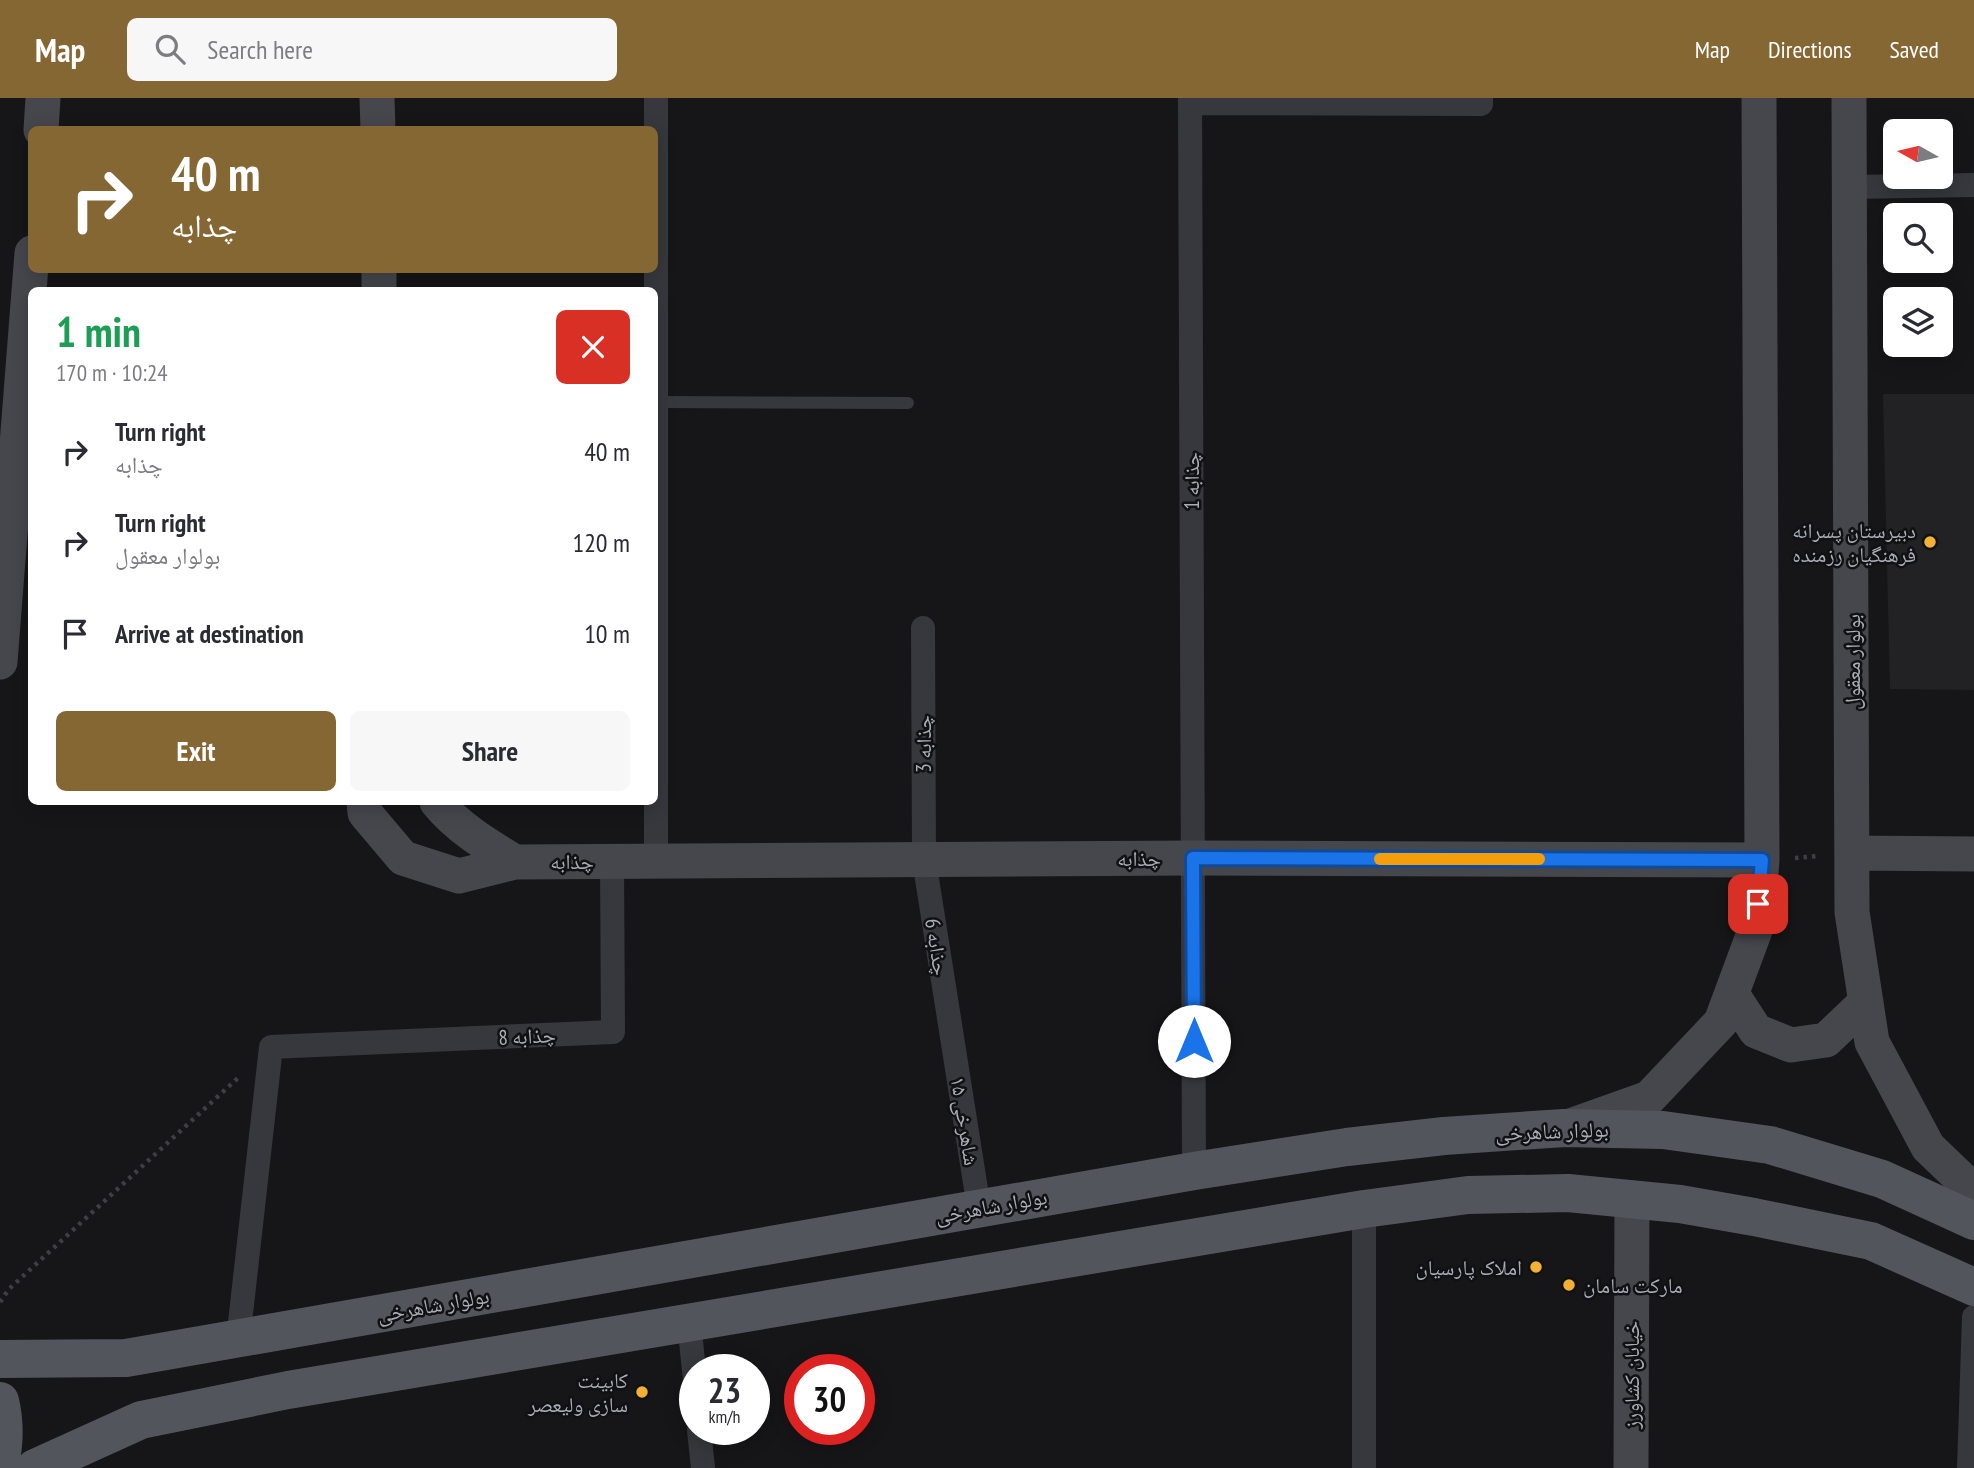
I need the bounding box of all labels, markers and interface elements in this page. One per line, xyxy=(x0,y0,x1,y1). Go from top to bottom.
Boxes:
search box xyxy=(127,18,617,81)
text: Map xyxy=(35,28,85,71)
icon: search xyxy=(151,30,189,68)
text: Search here xyxy=(207,33,313,66)
text: Map xyxy=(1695,34,1730,65)
text: Directions xyxy=(1768,34,1852,65)
text: Saved xyxy=(1890,34,1939,65)
north arrow xyxy=(1883,119,1953,189)
map controls xyxy=(1883,119,1953,357)
text: 40 m xyxy=(171,141,260,205)
icon: right xyxy=(56,154,147,245)
button: search xyxy=(1883,203,1953,273)
text: چذابه xyxy=(171,204,237,246)
button: layers xyxy=(1883,287,1953,357)
text: 1 min xyxy=(56,304,141,359)
button: close xyxy=(556,310,630,384)
text: 170 m · 10:24 xyxy=(56,358,168,387)
text: Turn right xyxy=(115,415,206,448)
icon: right xyxy=(56,433,94,471)
text: 40 m xyxy=(584,435,630,468)
text: چذابه xyxy=(115,450,163,479)
street label: چذابه 1 xyxy=(1178,452,1205,510)
text: Turn right xyxy=(115,506,206,539)
place label: دبیرستان پسرانه فرهنگیان رزمنده xyxy=(1792,517,1916,568)
icon: right xyxy=(56,524,94,562)
text: 120 m xyxy=(572,526,630,559)
marker: دبیرستان پسرانه فرهنگیان رزمنده xyxy=(1922,534,1938,550)
text: بولوار معقول xyxy=(115,541,220,570)
street label: بولوار معقول xyxy=(1839,614,1866,710)
icon: arrive xyxy=(56,615,94,653)
text: Arrive at destination xyxy=(115,617,304,650)
text: 10 m xyxy=(584,617,630,650)
button: Exit xyxy=(56,711,336,791)
button: Share xyxy=(350,711,630,791)
street label: چذابه 3 xyxy=(910,715,937,773)
street label: چذابه xyxy=(1117,845,1161,872)
street label: چذابه xyxy=(550,848,594,875)
pin xyxy=(1728,874,1788,934)
icon: arrive xyxy=(1739,885,1777,923)
street label: چذابه 6 xyxy=(919,916,955,978)
position arrow xyxy=(1157,1004,1231,1078)
street label: چذابه 8 xyxy=(498,1021,556,1051)
street label: شاهرخی ۱۵ xyxy=(945,1075,985,1167)
street label: بولوار شاهرخی xyxy=(1495,1116,1609,1146)
street label: بولوار شاهرخی xyxy=(933,1183,1049,1229)
place label: املاک پارسیان xyxy=(1415,1254,1522,1281)
marker: املاک پارسیان xyxy=(1528,1259,1544,1275)
place label: مارکت سامان xyxy=(1583,1272,1683,1299)
marker: مارکت سامان xyxy=(1561,1277,1577,1293)
street label: بولوار شاهرخی xyxy=(375,1282,491,1328)
street label: خیابان کشاورز xyxy=(1618,1321,1645,1430)
speed limit sign: 30 xyxy=(784,1354,875,1445)
place label: کابینت سازی ولیعصر xyxy=(527,1367,628,1418)
text: 23 xyxy=(708,1367,741,1413)
marker: کابینت سازی ولیعصر xyxy=(634,1384,650,1400)
text: km/h xyxy=(709,1405,740,1428)

